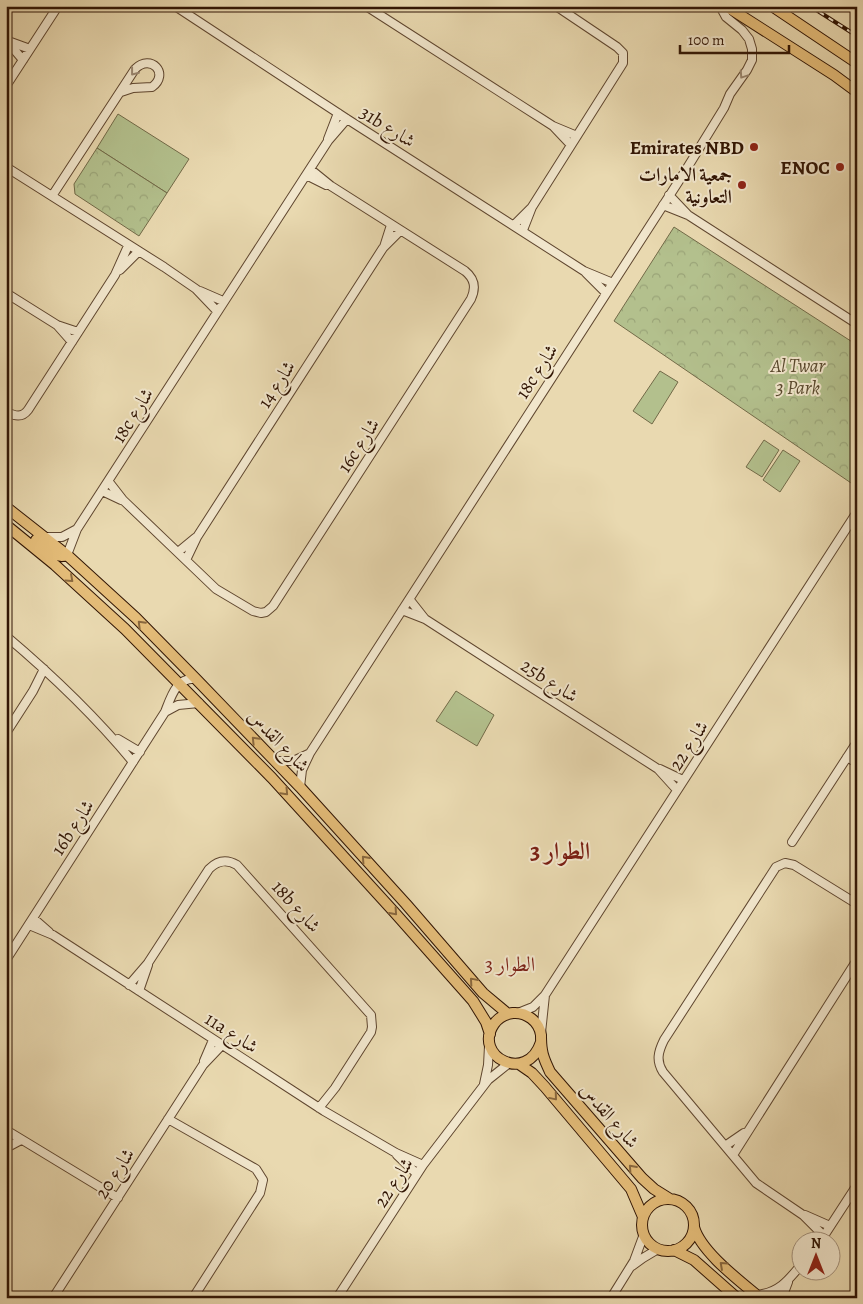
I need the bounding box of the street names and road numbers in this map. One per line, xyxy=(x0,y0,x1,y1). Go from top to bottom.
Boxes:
street label: 31b شارع xyxy=(354,100,420,156)
street label: 18c شارع xyxy=(509,339,566,405)
street label: شارع 14 xyxy=(252,356,304,414)
street label: 18c شارع xyxy=(106,383,162,449)
street label: 16c شارع xyxy=(332,413,388,479)
street label: 25b شارع xyxy=(515,653,583,711)
street label: شارع القدس xyxy=(240,703,315,780)
street label: شارع 22 xyxy=(663,715,716,777)
street label: 16b شارع xyxy=(45,795,102,862)
street label: 18b شارع xyxy=(264,875,327,940)
street label: 11a شارع xyxy=(199,1006,263,1061)
street label: شارع القدس xyxy=(572,1077,645,1155)
street label: شارع 20 xyxy=(89,1143,143,1205)
street label: شارع 22 xyxy=(368,1152,421,1214)

